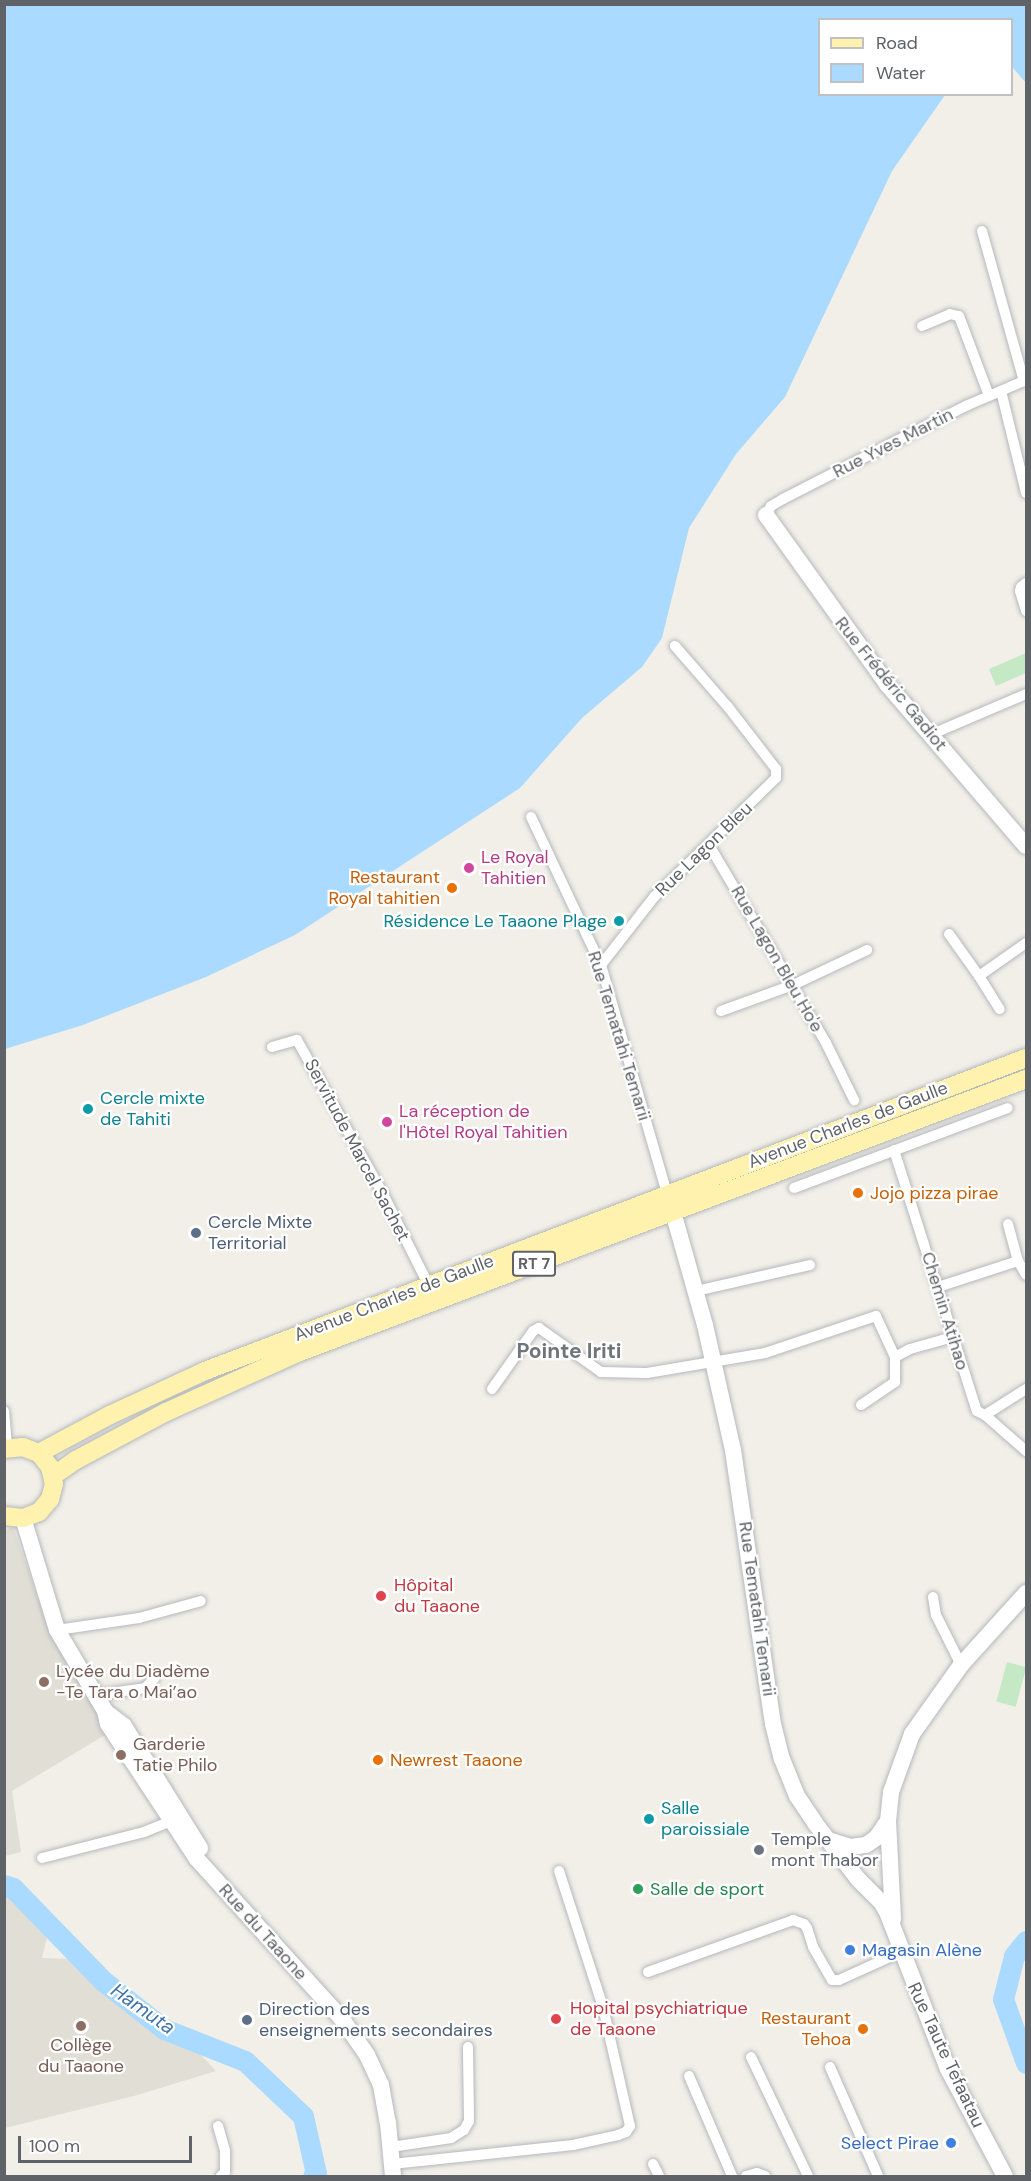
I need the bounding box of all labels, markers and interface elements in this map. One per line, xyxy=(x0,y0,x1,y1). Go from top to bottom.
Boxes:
legend xyxy=(818,18,1013,96)
text: Road xyxy=(876,31,918,55)
text: Water xyxy=(876,61,926,85)
street label: Rue Yves Martin xyxy=(829,403,957,483)
street label: Rue Frédéric Gadiot xyxy=(830,613,952,755)
street label: Rue Lagon Bleu xyxy=(651,797,757,901)
place label: Le Royal Tahitien xyxy=(481,847,548,890)
marker: Le Royal Tahitien xyxy=(462,861,476,875)
place label: Restaurant Royal tahitien xyxy=(328,867,440,910)
marker: Restaurant Royal tahitien xyxy=(445,881,459,895)
street label: Rue Lagon Bleu Ho'e xyxy=(726,882,828,1036)
place label: Résidence Le Taaone Plage xyxy=(383,910,607,932)
marker: Résidence Le Taaone Plage xyxy=(612,914,626,928)
street label: Rue Tematahi Temarii xyxy=(583,948,655,1124)
street label: Servitude Marcel Sachet xyxy=(300,1055,414,1245)
street label: Avenue Charles de Gaulle xyxy=(745,1077,951,1173)
place label: Cercle mixte de Tahiti xyxy=(100,1088,205,1130)
place label: La réception de l'Hôtel Royal Tahitien xyxy=(399,1101,568,1144)
marker: Cercle mixte de Tahiti xyxy=(81,1102,95,1116)
marker: La réception de l'Hôtel Royal Tahitien xyxy=(380,1115,394,1129)
place label: Jojo pizza pirae xyxy=(870,1182,998,1204)
marker: Jojo pizza pirae xyxy=(851,1186,865,1200)
place label: Cercle Mixte Territorial xyxy=(208,1212,312,1254)
marker: Cercle Mixte Territorial xyxy=(189,1226,203,1240)
street label: Chemin Atihao xyxy=(917,1249,973,1373)
street label: Avenue Charles de Gaulle xyxy=(291,1250,497,1346)
road number: RT 7 xyxy=(512,1251,556,1277)
district label: Pointe Iriti xyxy=(516,1338,622,1364)
street label: Rue Tematahi Temarii xyxy=(734,1520,780,1698)
place label: Hôpital du Taaone xyxy=(394,1575,480,1618)
marker: Hôpital du Taaone xyxy=(372,1587,390,1605)
place label: Lycée du Diadème -Te Tara o Mai’ao xyxy=(56,1661,210,1704)
marker: Lycée du Diadème -Te Tara o Mai’ao xyxy=(37,1675,51,1689)
place label: Garderie Tatie Philo xyxy=(133,1734,217,1776)
marker: Garderie Tatie Philo xyxy=(114,1748,128,1762)
place label: Newrest Taaone xyxy=(390,1749,523,1771)
marker: Newrest Taaone xyxy=(371,1753,385,1767)
place label: Salle paroissiale xyxy=(661,1798,750,1840)
marker: Salle paroissiale xyxy=(642,1812,656,1826)
place label: Temple mont Thabor xyxy=(771,1829,879,1872)
marker: Temple mont Thabor xyxy=(752,1843,766,1857)
place label: Salle de sport xyxy=(650,1878,764,1900)
street label: Rue du Taaone xyxy=(214,1879,312,1985)
marker: Salle de sport xyxy=(631,1882,645,1896)
place label: Magasin Alène xyxy=(862,1939,982,1961)
marker: Magasin Alène xyxy=(843,1943,857,1957)
water label: Hamuta xyxy=(106,1978,180,2040)
street label: Rue Taute Tefaatau xyxy=(903,1979,989,2131)
place label: Hopital psychiatrique de Taaone xyxy=(570,1998,748,2040)
place label: Direction des enseignements secondaires xyxy=(259,1999,493,2042)
place label: Restaurant Tehoa xyxy=(761,2008,851,2050)
marker: Hopital psychiatrique de Taaone xyxy=(547,2010,565,2028)
marker: Direction des enseignements secondaires xyxy=(240,2013,254,2027)
marker: Collège du Taaone xyxy=(74,2019,88,2033)
marker: Restaurant Tehoa xyxy=(856,2022,870,2036)
place label: Collège du Taaone xyxy=(38,2035,124,2078)
scale bar xyxy=(21,2124,195,2162)
place label: Select Pirae xyxy=(841,2132,939,2154)
text: 100 m xyxy=(29,2134,80,2158)
marker: Select Pirae xyxy=(944,2136,958,2150)

